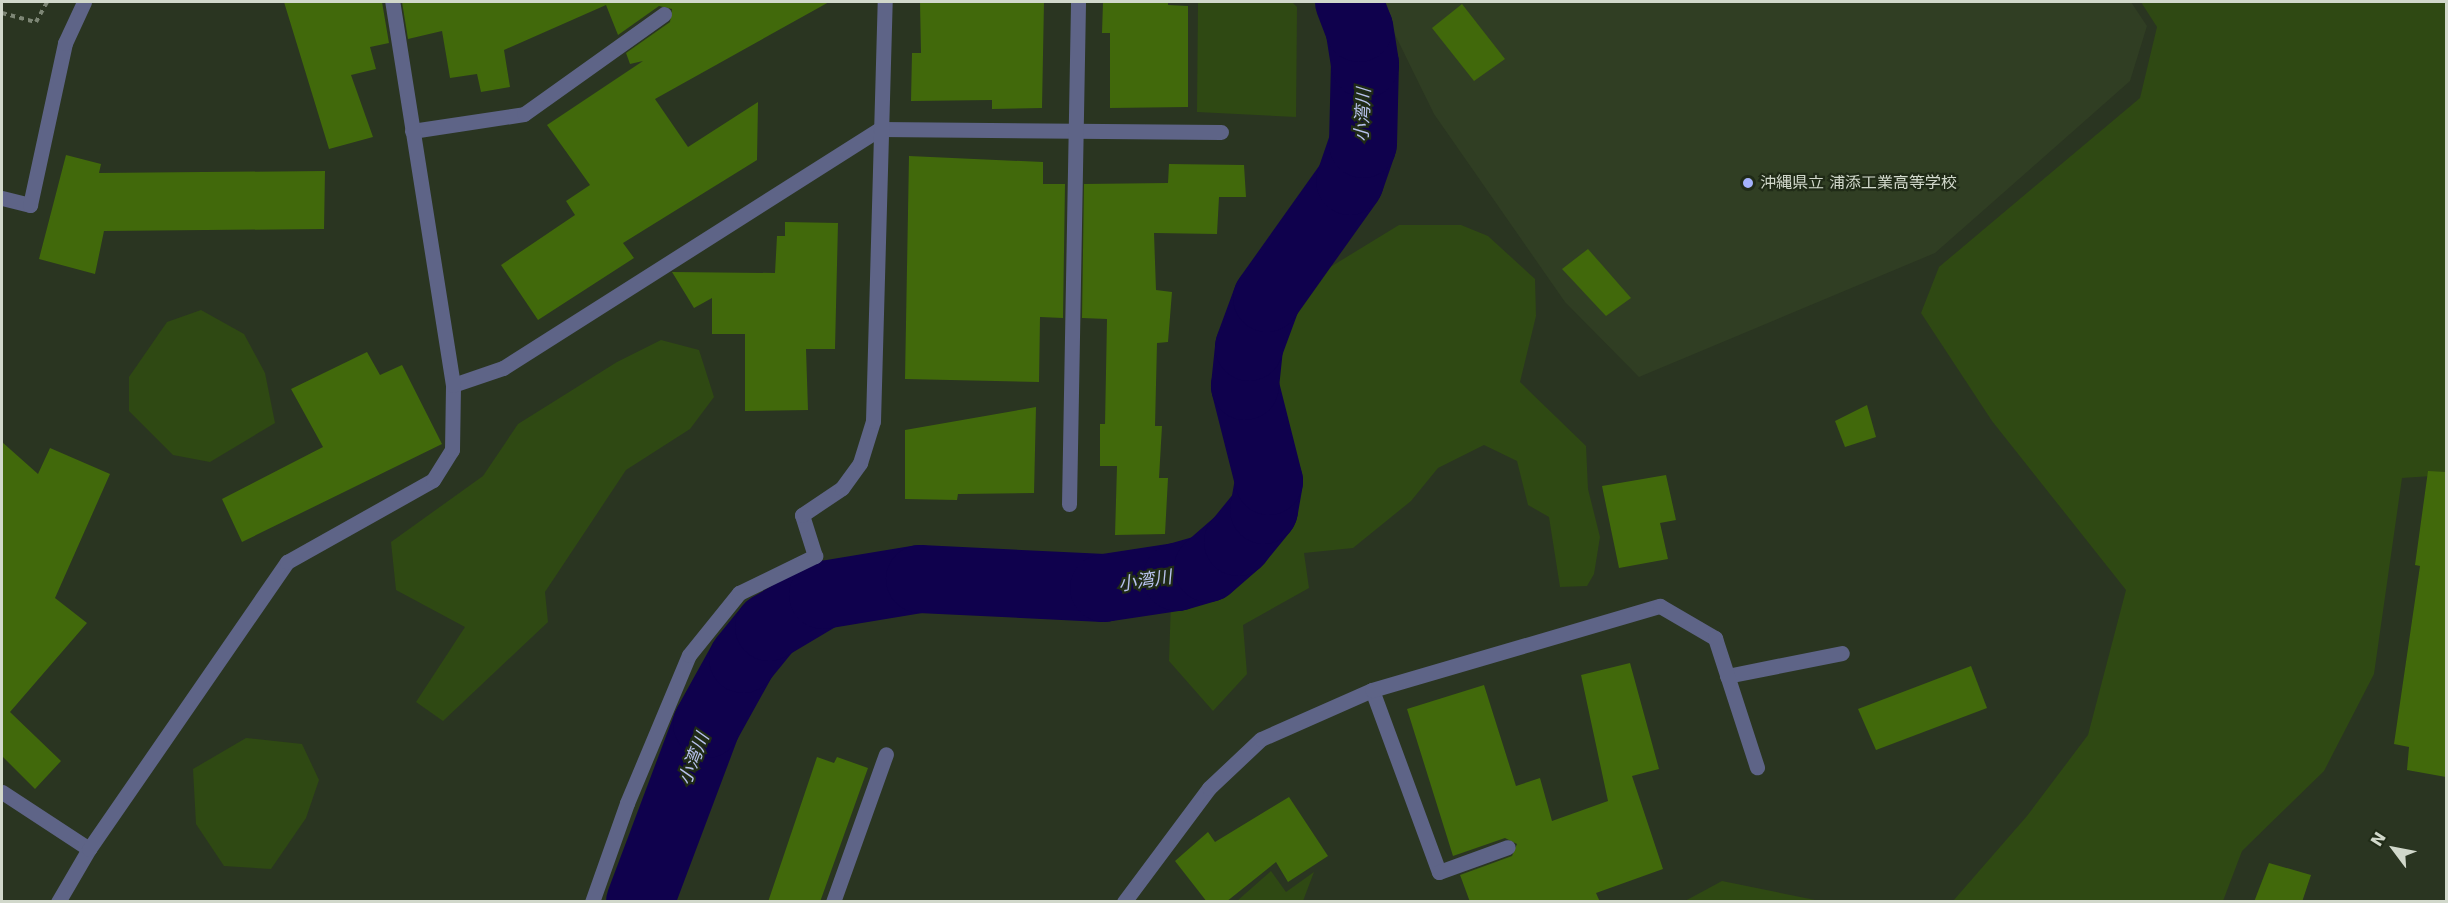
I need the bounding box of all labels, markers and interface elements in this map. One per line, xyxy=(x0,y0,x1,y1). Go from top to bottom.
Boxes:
water label: 小湾川 xyxy=(1351,87,1375,143)
place label: 沖縄県立 浦添工業高等学校 xyxy=(1760,173,1957,193)
marker: 沖縄県立 浦添工業高等学校 xyxy=(1741,176,1755,190)
water label: 小湾川 xyxy=(1117,566,1173,596)
water label: 小湾川 xyxy=(674,730,714,788)
north arrow xyxy=(2364,819,2424,879)
text: N xyxy=(2367,828,2390,850)

